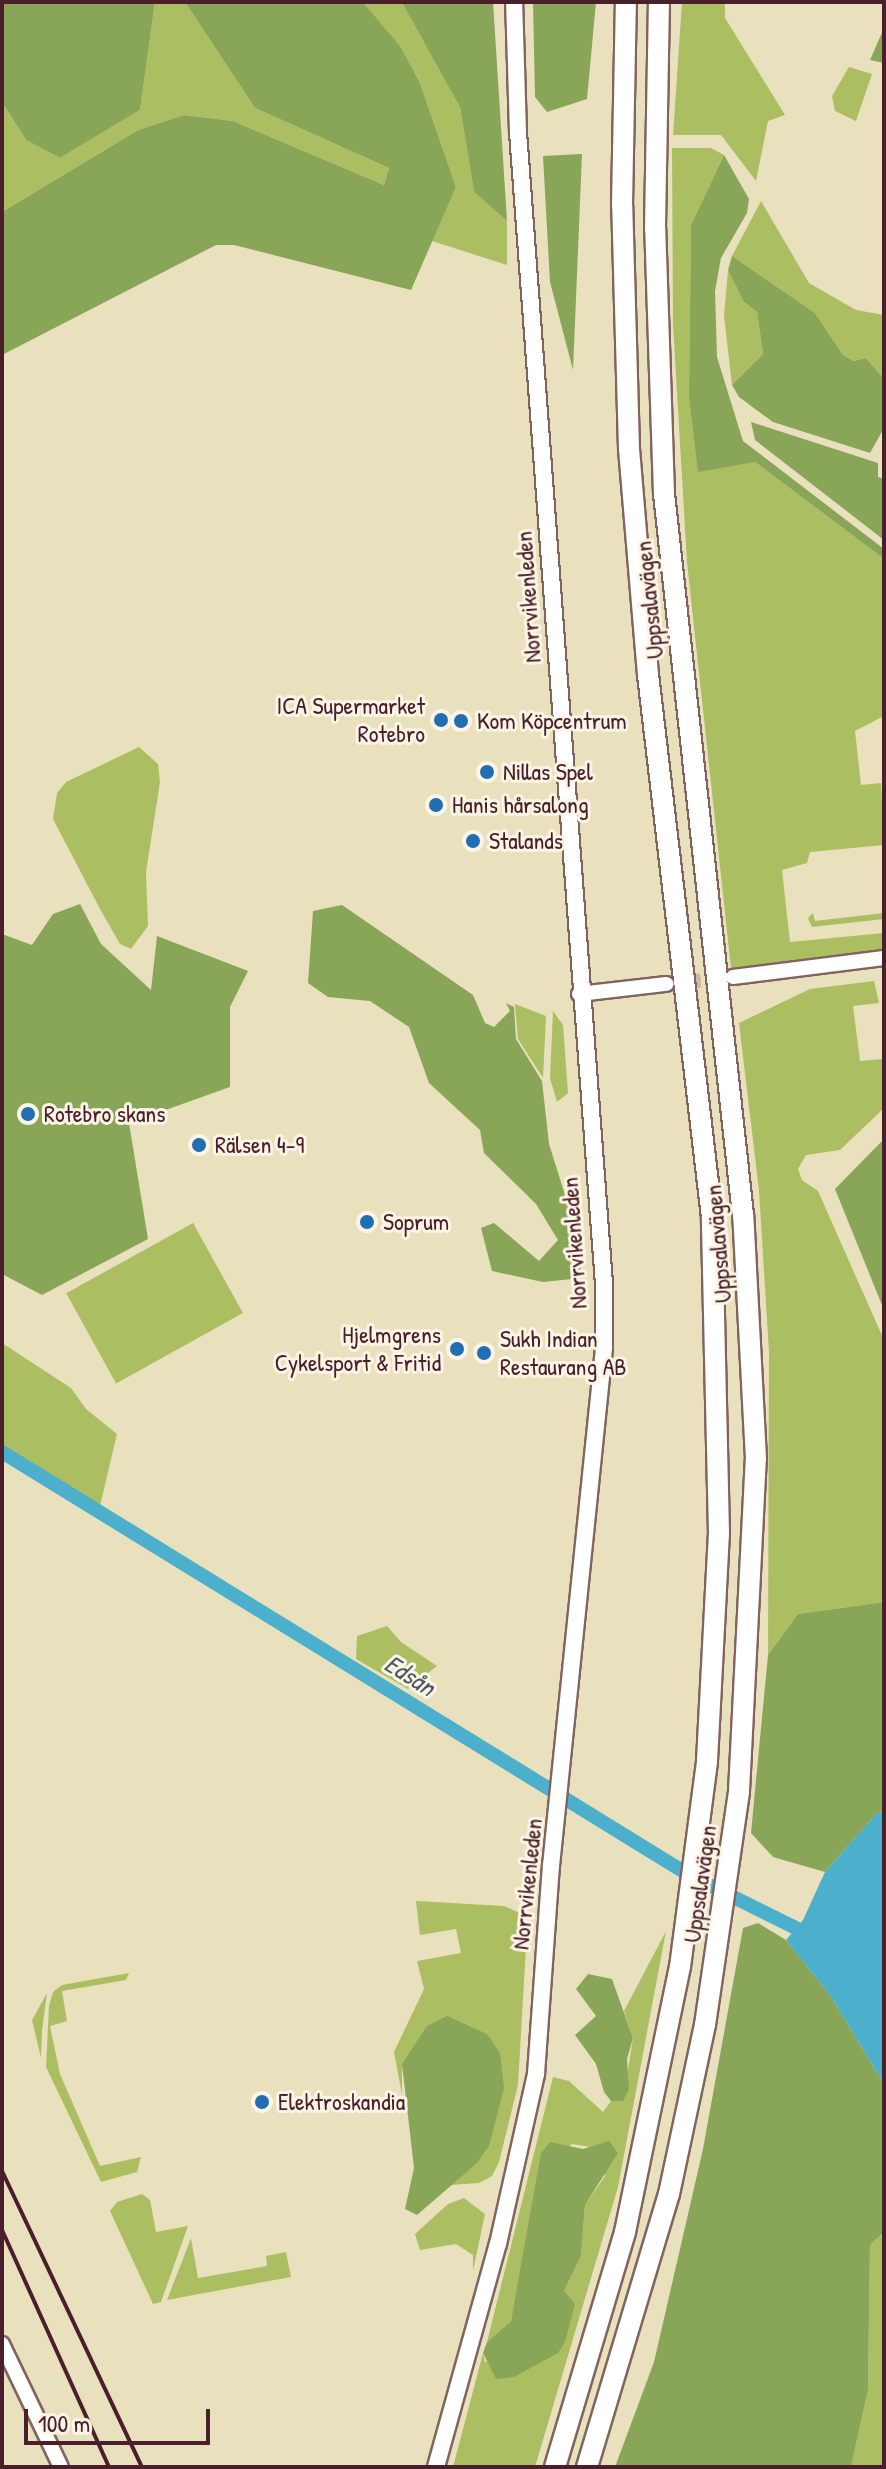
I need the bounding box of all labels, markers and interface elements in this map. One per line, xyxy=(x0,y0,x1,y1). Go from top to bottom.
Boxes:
street label: Norrvikenleden xyxy=(509,530,547,664)
street label: Uppsalavägen xyxy=(628,540,670,660)
place label: ICA Supermarket Rotebro xyxy=(277,692,425,748)
place label: Kom Köpcentrum xyxy=(477,707,627,735)
marker: ICA Supermarket Rotebro xyxy=(432,711,450,729)
marker: Kom Köpcentrum xyxy=(452,712,470,730)
place label: Nillas Spel xyxy=(503,758,593,786)
marker: Nillas Spel xyxy=(478,763,496,781)
place label: Hanis hårsalong xyxy=(452,791,589,819)
marker: Hanis hårsalong xyxy=(427,796,445,814)
place label: Stalands xyxy=(489,827,563,855)
marker: Stalands xyxy=(464,832,482,850)
place label: Rotebro skans xyxy=(44,1100,165,1128)
marker: Rotebro skans xyxy=(19,1105,37,1123)
place label: Rälsen 4-9 xyxy=(215,1131,304,1159)
marker: Rälsen 4-9 xyxy=(190,1136,208,1154)
street label: Norrvikenleden xyxy=(555,1176,593,1310)
street label: Uppsalavägen xyxy=(699,1184,737,1304)
place label: Soprum xyxy=(383,1208,449,1236)
marker: Soprum xyxy=(358,1213,376,1231)
place label: Hjelmgrens Cykelsport & Fritid xyxy=(275,1321,441,1377)
place label: Sukh Indian Restaurang AB xyxy=(500,1325,627,1381)
marker: Hjelmgrens Cykelsport & Fritid xyxy=(448,1340,466,1358)
marker: Sukh Indian Restaurang AB xyxy=(475,1344,493,1362)
water label: Edsån xyxy=(379,1648,441,1702)
street label: Norrvikenleden xyxy=(506,1817,548,1951)
street label: Uppsalavägen xyxy=(678,1823,722,1945)
place label: Elektroskandia xyxy=(278,2088,405,2116)
marker: Elektroskandia xyxy=(253,2093,271,2111)
scale bar xyxy=(28,2393,214,2443)
text: 100 m xyxy=(38,2407,90,2439)

